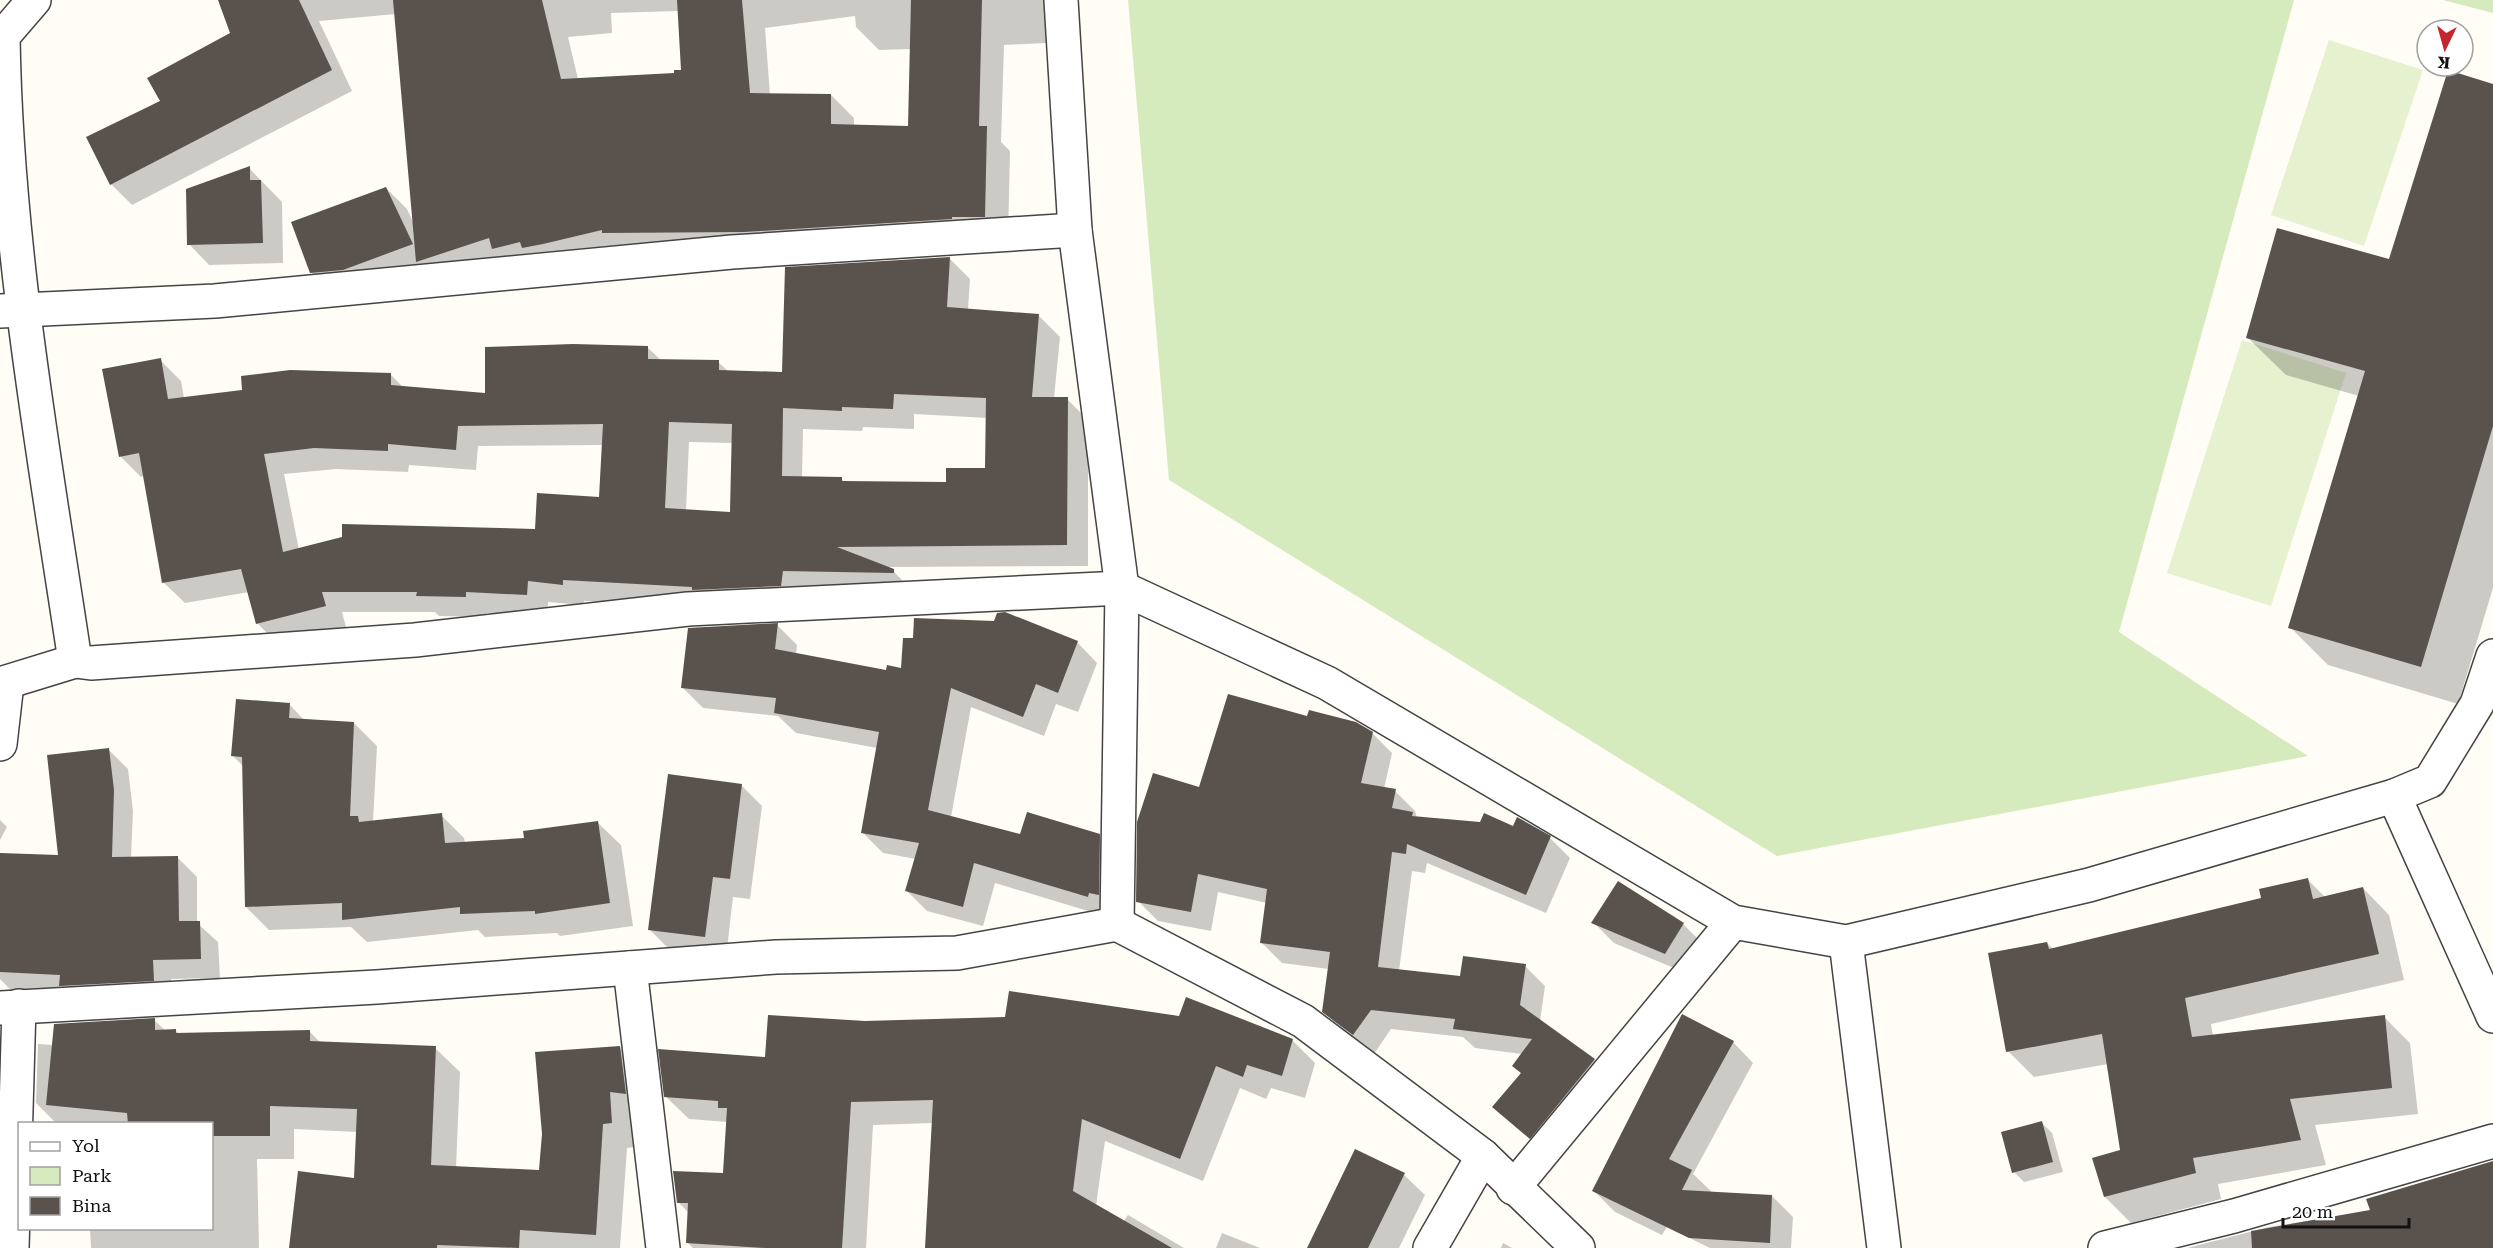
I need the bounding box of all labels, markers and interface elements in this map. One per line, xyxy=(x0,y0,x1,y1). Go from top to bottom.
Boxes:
north arrow xyxy=(2415,18,2475,78)
text: K xyxy=(2436,52,2451,72)
legend xyxy=(18,1122,213,1230)
text: Yol xyxy=(72,1135,100,1156)
text: Park xyxy=(72,1165,112,1186)
scale bar xyxy=(2283,1191,2409,1229)
text: Bina xyxy=(72,1195,111,1216)
text: 20 m xyxy=(2292,1201,2333,1222)

